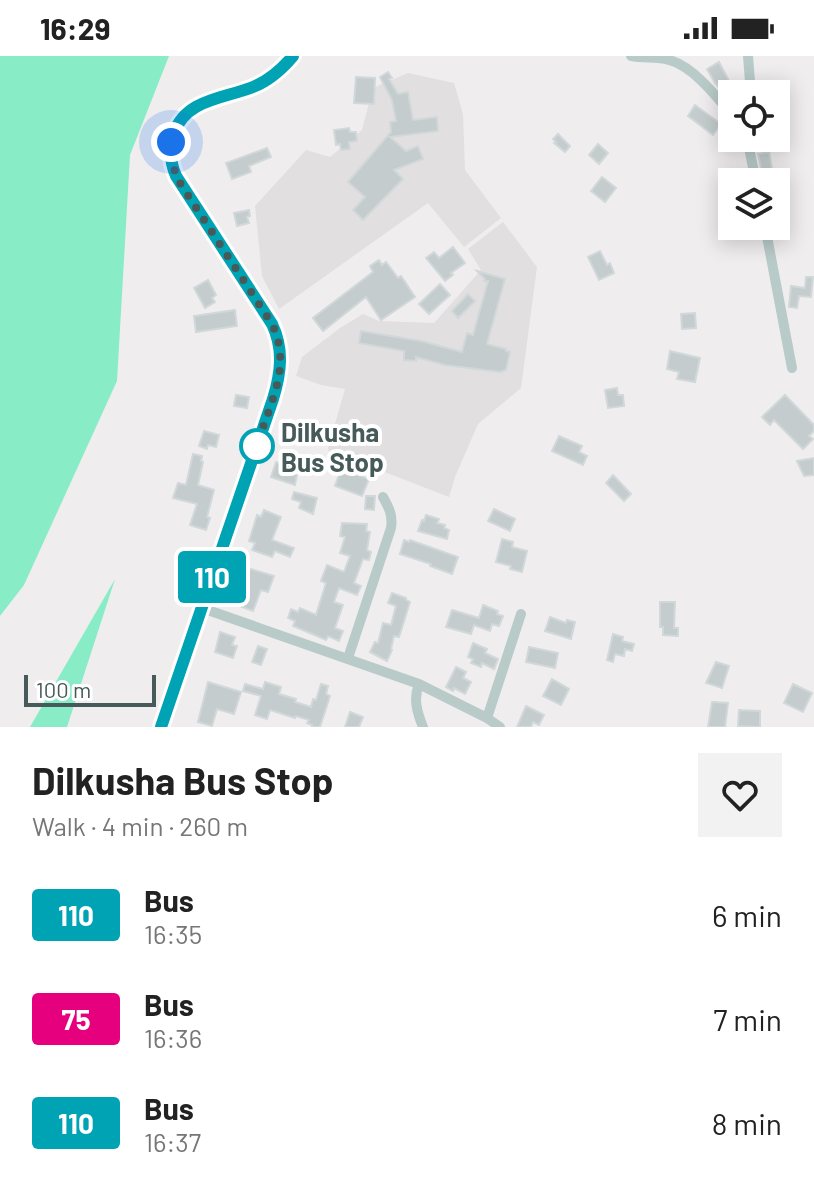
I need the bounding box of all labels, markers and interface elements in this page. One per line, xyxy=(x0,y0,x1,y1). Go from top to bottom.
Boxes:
text: 16:29 xyxy=(40,10,110,46)
map controls xyxy=(718,80,790,240)
button: locate xyxy=(718,80,790,152)
your location xyxy=(151,122,191,162)
button: layers xyxy=(718,168,790,240)
place label: Dilkusha Bus Stop xyxy=(281,416,384,477)
marker: Dilkusha Bus Stop xyxy=(240,429,274,463)
line badge: 110 xyxy=(166,551,258,603)
text: 110 xyxy=(194,560,230,594)
scale bar xyxy=(24,671,156,707)
text: 100 m xyxy=(36,676,91,702)
button: heart xyxy=(698,753,782,837)
text: Dilkusha Bus Stop xyxy=(32,757,333,803)
text: Walk · 4 min · 260 m xyxy=(32,810,248,841)
text: Bus xyxy=(144,882,194,918)
text: 6 min xyxy=(712,897,782,933)
text: 110 xyxy=(58,898,94,932)
text: 16:35 xyxy=(144,918,202,949)
text: Bus xyxy=(144,986,194,1022)
text: 7 min xyxy=(713,1001,782,1037)
text: 75 xyxy=(62,1002,90,1036)
text: 16:36 xyxy=(144,1022,202,1053)
text: Bus xyxy=(144,1090,194,1126)
text: 8 min xyxy=(712,1105,782,1141)
text: 110 xyxy=(58,1106,94,1140)
text: 16:37 xyxy=(144,1126,201,1157)

